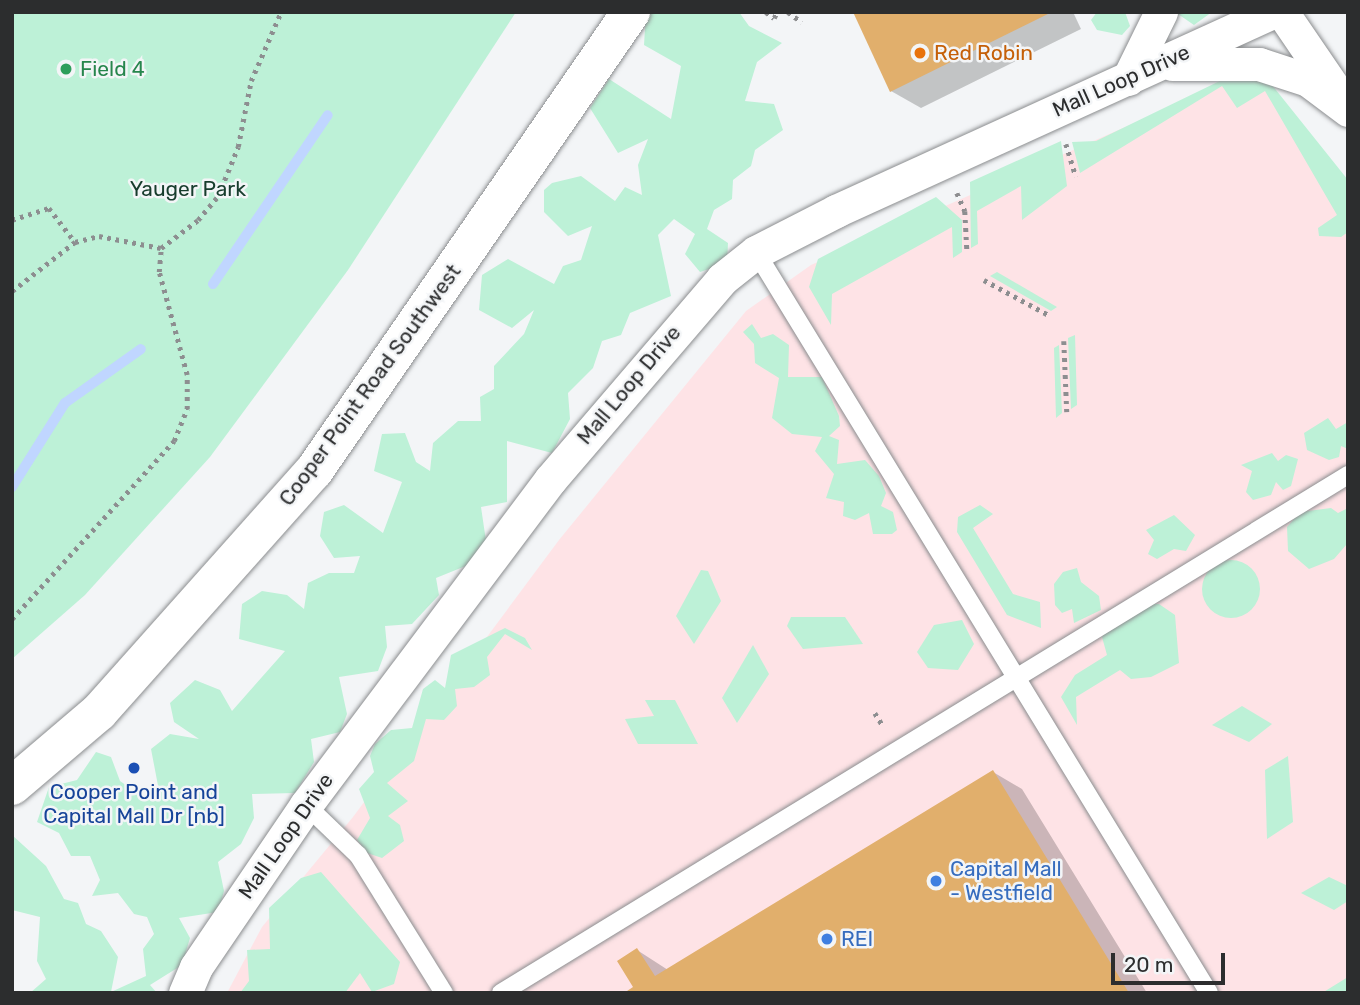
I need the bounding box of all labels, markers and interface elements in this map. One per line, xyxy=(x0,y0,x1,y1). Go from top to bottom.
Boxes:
street label: Mall Loop Drive xyxy=(1048,39,1194,123)
place label: Red Robin xyxy=(934,40,1033,66)
marker: Red Robin xyxy=(912,45,928,61)
place label: Field 4 xyxy=(80,56,145,82)
marker: Field 4 xyxy=(58,61,74,77)
park label: Yauger Park xyxy=(130,176,246,202)
street label: Cooper Point Road Southwest xyxy=(274,259,466,511)
street label: Mall Loop Drive xyxy=(572,320,686,450)
marker: Cooper Point and Capital Mall Dr [nb] xyxy=(126,760,142,776)
street label: Mall Loop Drive xyxy=(233,768,339,904)
place label: Cooper Point and Capital Mall Dr [nb] xyxy=(43,779,225,829)
place label: Capital Mall - Westfield xyxy=(950,856,1062,906)
marker: Capital Mall - Westfield xyxy=(928,873,944,889)
place label: REI xyxy=(841,926,873,952)
marker: REI xyxy=(819,931,835,947)
scale bar xyxy=(1115,939,1229,983)
text: 20 m xyxy=(1124,952,1173,977)

